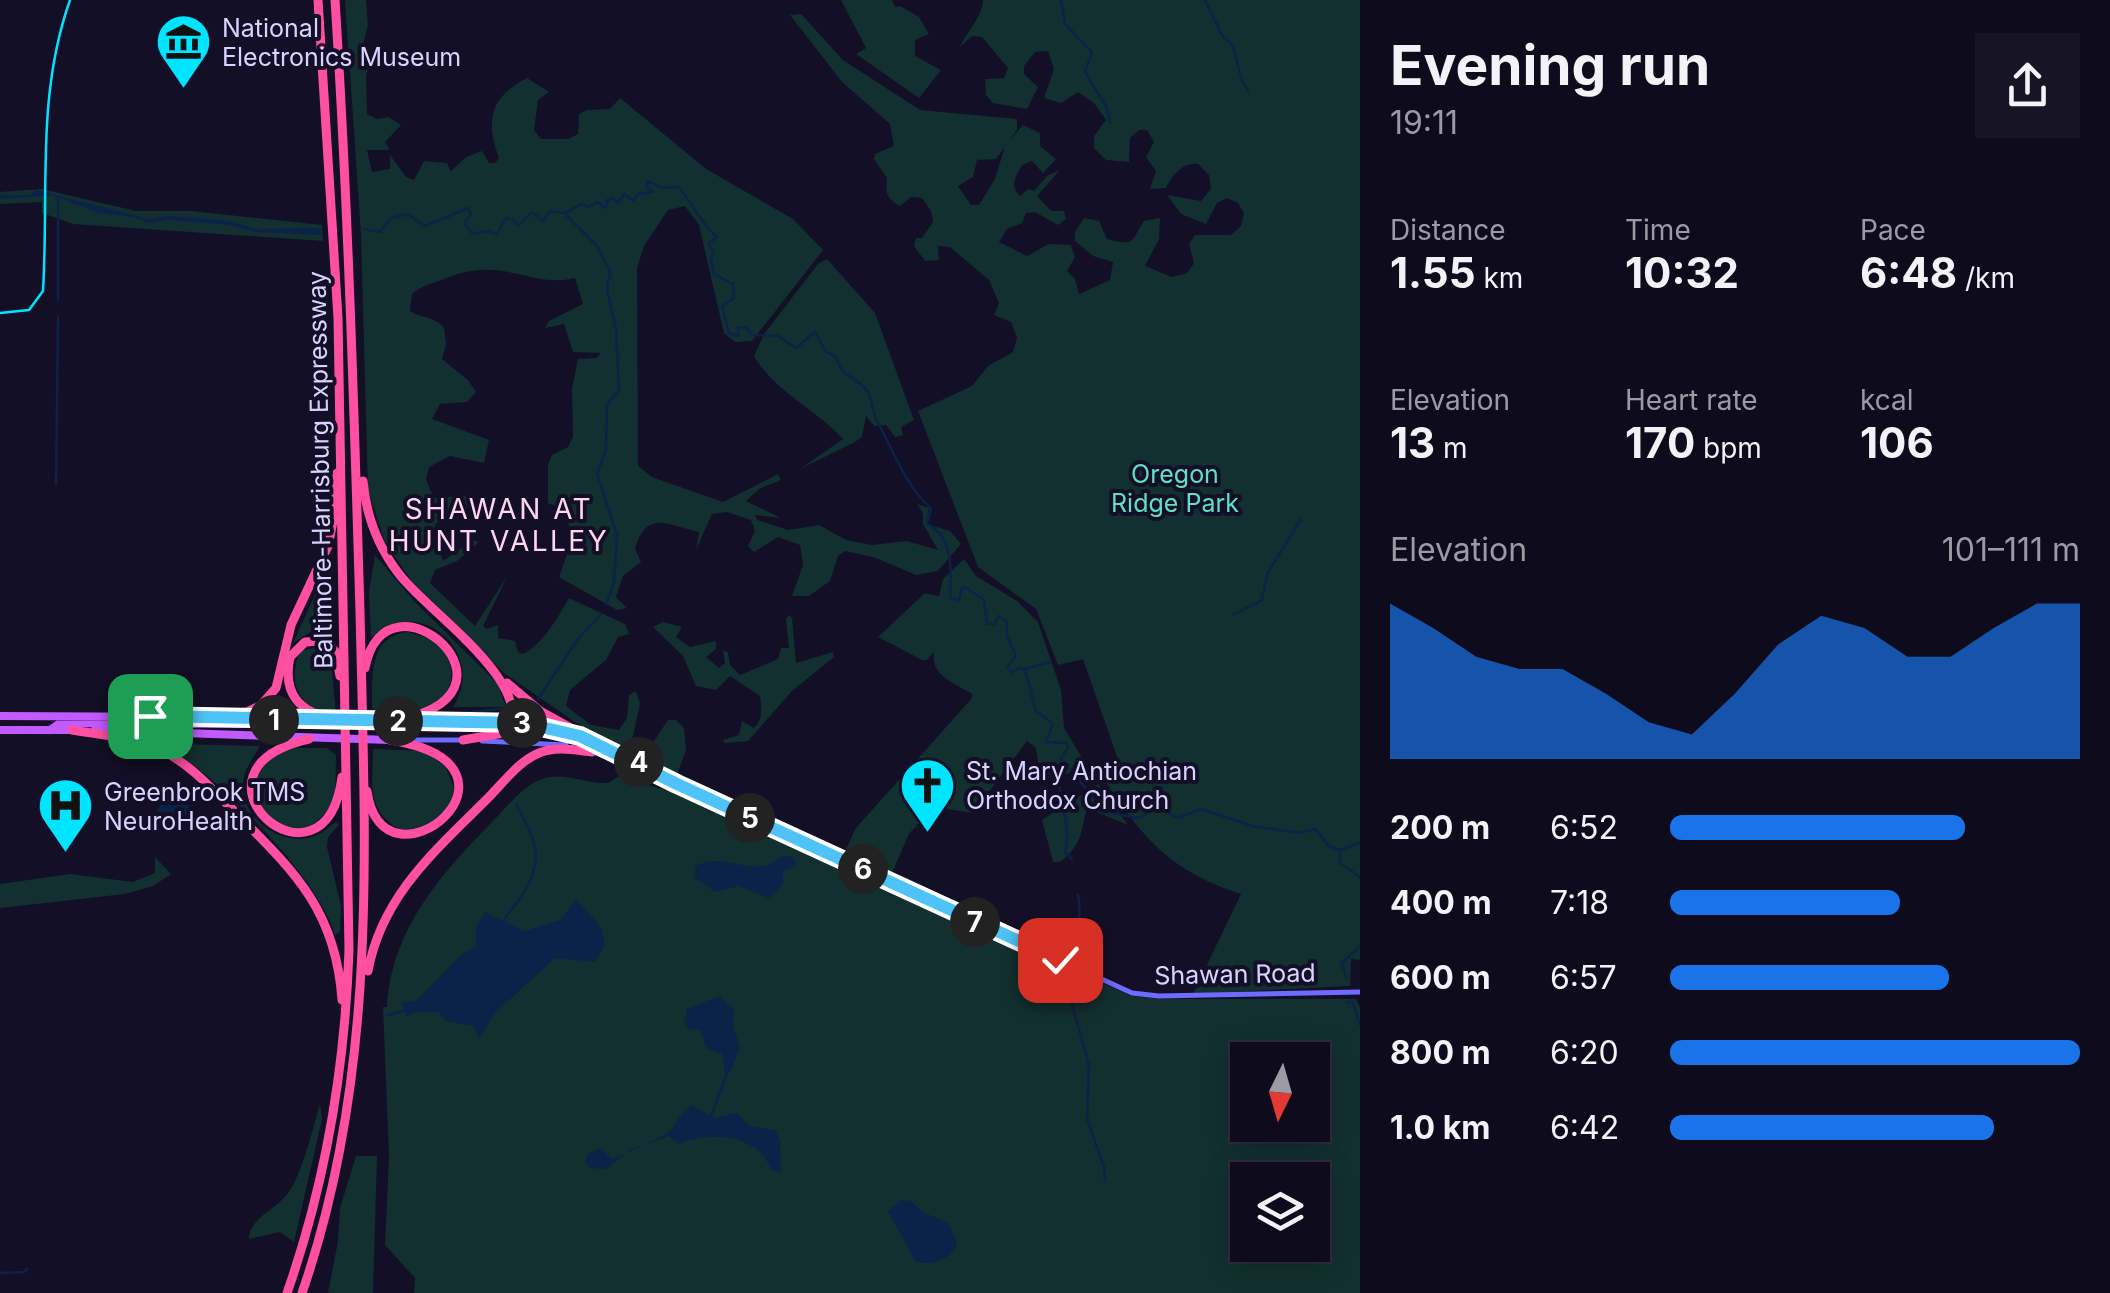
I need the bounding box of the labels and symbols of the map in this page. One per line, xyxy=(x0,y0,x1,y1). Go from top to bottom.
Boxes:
museum icon: National Electronics Museum xyxy=(153,12,213,91)
place label: National Electronics Museum xyxy=(222,13,461,72)
street label: Baltimore-Harrisburg Expressway xyxy=(302,271,338,669)
park label: Oregon Ridge Park xyxy=(1111,459,1239,518)
district label: SHAWAN AT HUNT VALLEY xyxy=(389,492,609,558)
pin xyxy=(108,674,193,759)
pin: 1 xyxy=(249,695,299,745)
pin: 2 xyxy=(373,696,423,746)
pin: 3 xyxy=(497,698,547,748)
pin: 4 xyxy=(614,737,664,787)
church icon: St. Mary Antiochian Orthodox Church xyxy=(897,755,957,834)
place label: St. Mary Antiochian Orthodox Church xyxy=(966,756,1197,815)
hospital icon: Greenbrook TMS NeuroHealth xyxy=(35,776,95,855)
place label: Greenbrook TMS NeuroHealth xyxy=(104,777,305,836)
pin: 5 xyxy=(725,793,775,843)
pin: 6 xyxy=(838,844,888,894)
pin: 7 xyxy=(950,897,1000,947)
pin xyxy=(1018,918,1103,1003)
street label: Shawan Road xyxy=(1154,958,1316,990)
north arrow xyxy=(1230,1042,1330,1142)

